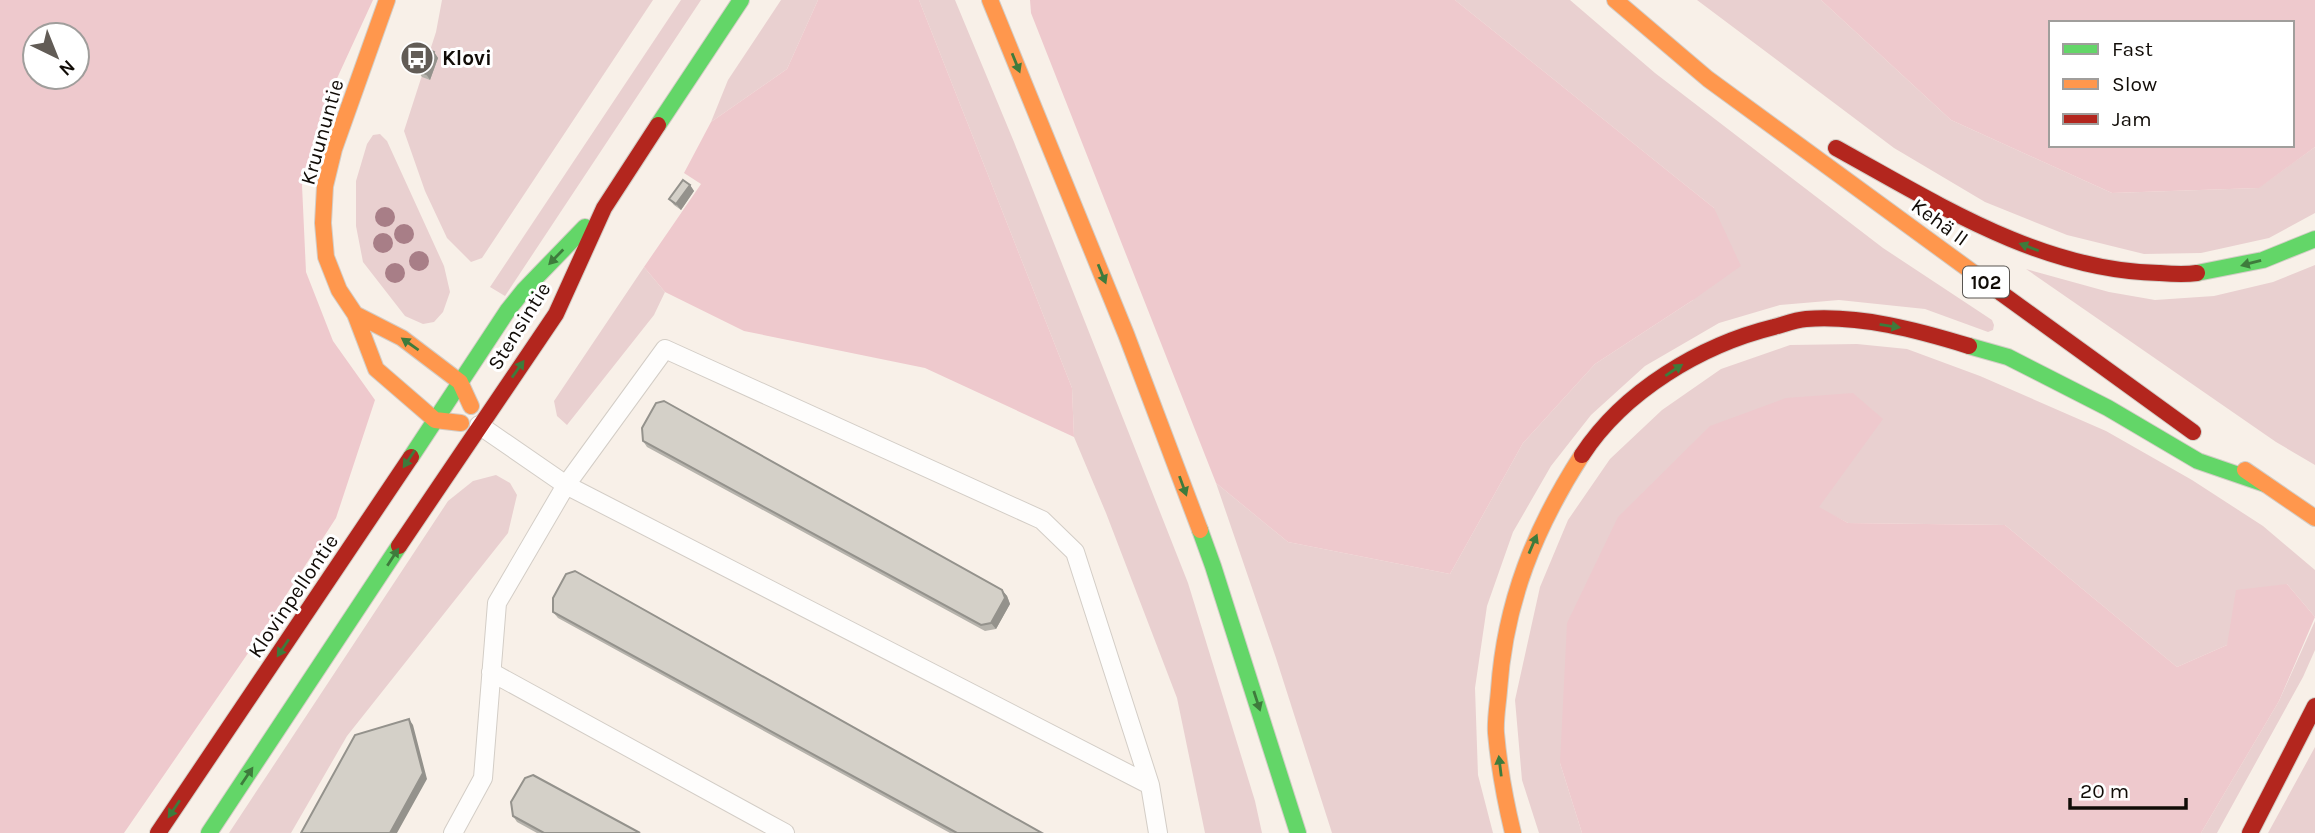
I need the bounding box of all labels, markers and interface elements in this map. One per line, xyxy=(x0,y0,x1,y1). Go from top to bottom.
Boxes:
north arrow xyxy=(21,21,91,91)
legend xyxy=(2049,21,2294,147)
text: Fast xyxy=(2112,37,2153,61)
bus stop icon: Klovi xyxy=(398,39,436,77)
place label: Klovi xyxy=(442,46,492,70)
one-way arrow xyxy=(1010,53,1021,74)
text: N xyxy=(54,55,79,80)
text: Slow xyxy=(2112,72,2157,96)
street label: Kruununtie xyxy=(295,76,349,188)
text: Jam xyxy=(2112,107,2152,131)
street label: Kehä II xyxy=(1907,193,1973,251)
one-way arrow xyxy=(2018,242,2039,253)
one-way arrow xyxy=(548,248,565,265)
one-way arrow xyxy=(2240,258,2262,269)
one-way arrow xyxy=(1097,263,1108,284)
road number: 102 xyxy=(1963,266,2009,298)
street label: Stensintie xyxy=(483,278,555,374)
one-way arrow xyxy=(1879,321,1901,332)
one-way arrow xyxy=(401,337,419,351)
one-way arrow xyxy=(511,360,525,378)
one-way arrow xyxy=(1665,363,1683,377)
one-way arrow xyxy=(402,450,416,468)
one-way arrow xyxy=(1178,476,1189,497)
street label: Klovinpellontie xyxy=(243,530,343,662)
one-way arrow xyxy=(1528,533,1539,554)
one-way arrow xyxy=(386,548,400,566)
one-way arrow xyxy=(277,639,290,658)
one-way arrow xyxy=(1252,691,1262,712)
one-way arrow xyxy=(1495,755,1506,777)
scale bar xyxy=(2070,766,2186,810)
one-way arrow xyxy=(240,767,254,785)
text: 20 m xyxy=(2080,779,2129,803)
one-way arrow xyxy=(167,800,181,818)

